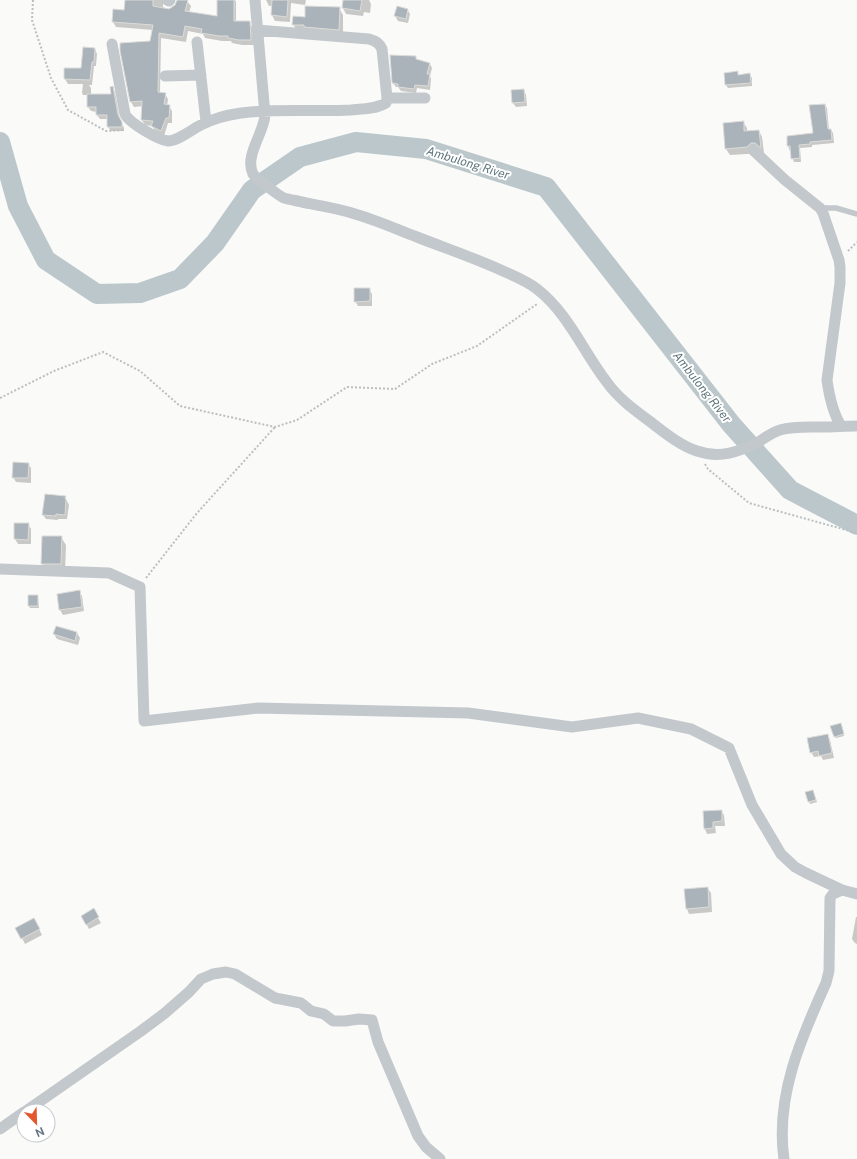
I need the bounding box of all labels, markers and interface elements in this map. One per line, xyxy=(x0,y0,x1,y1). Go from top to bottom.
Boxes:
water label: Ambulong River xyxy=(425,144,512,182)
water label: Ambulong River xyxy=(670,349,734,426)
north arrow xyxy=(16,1103,56,1143)
text: N xyxy=(34,1125,46,1139)

